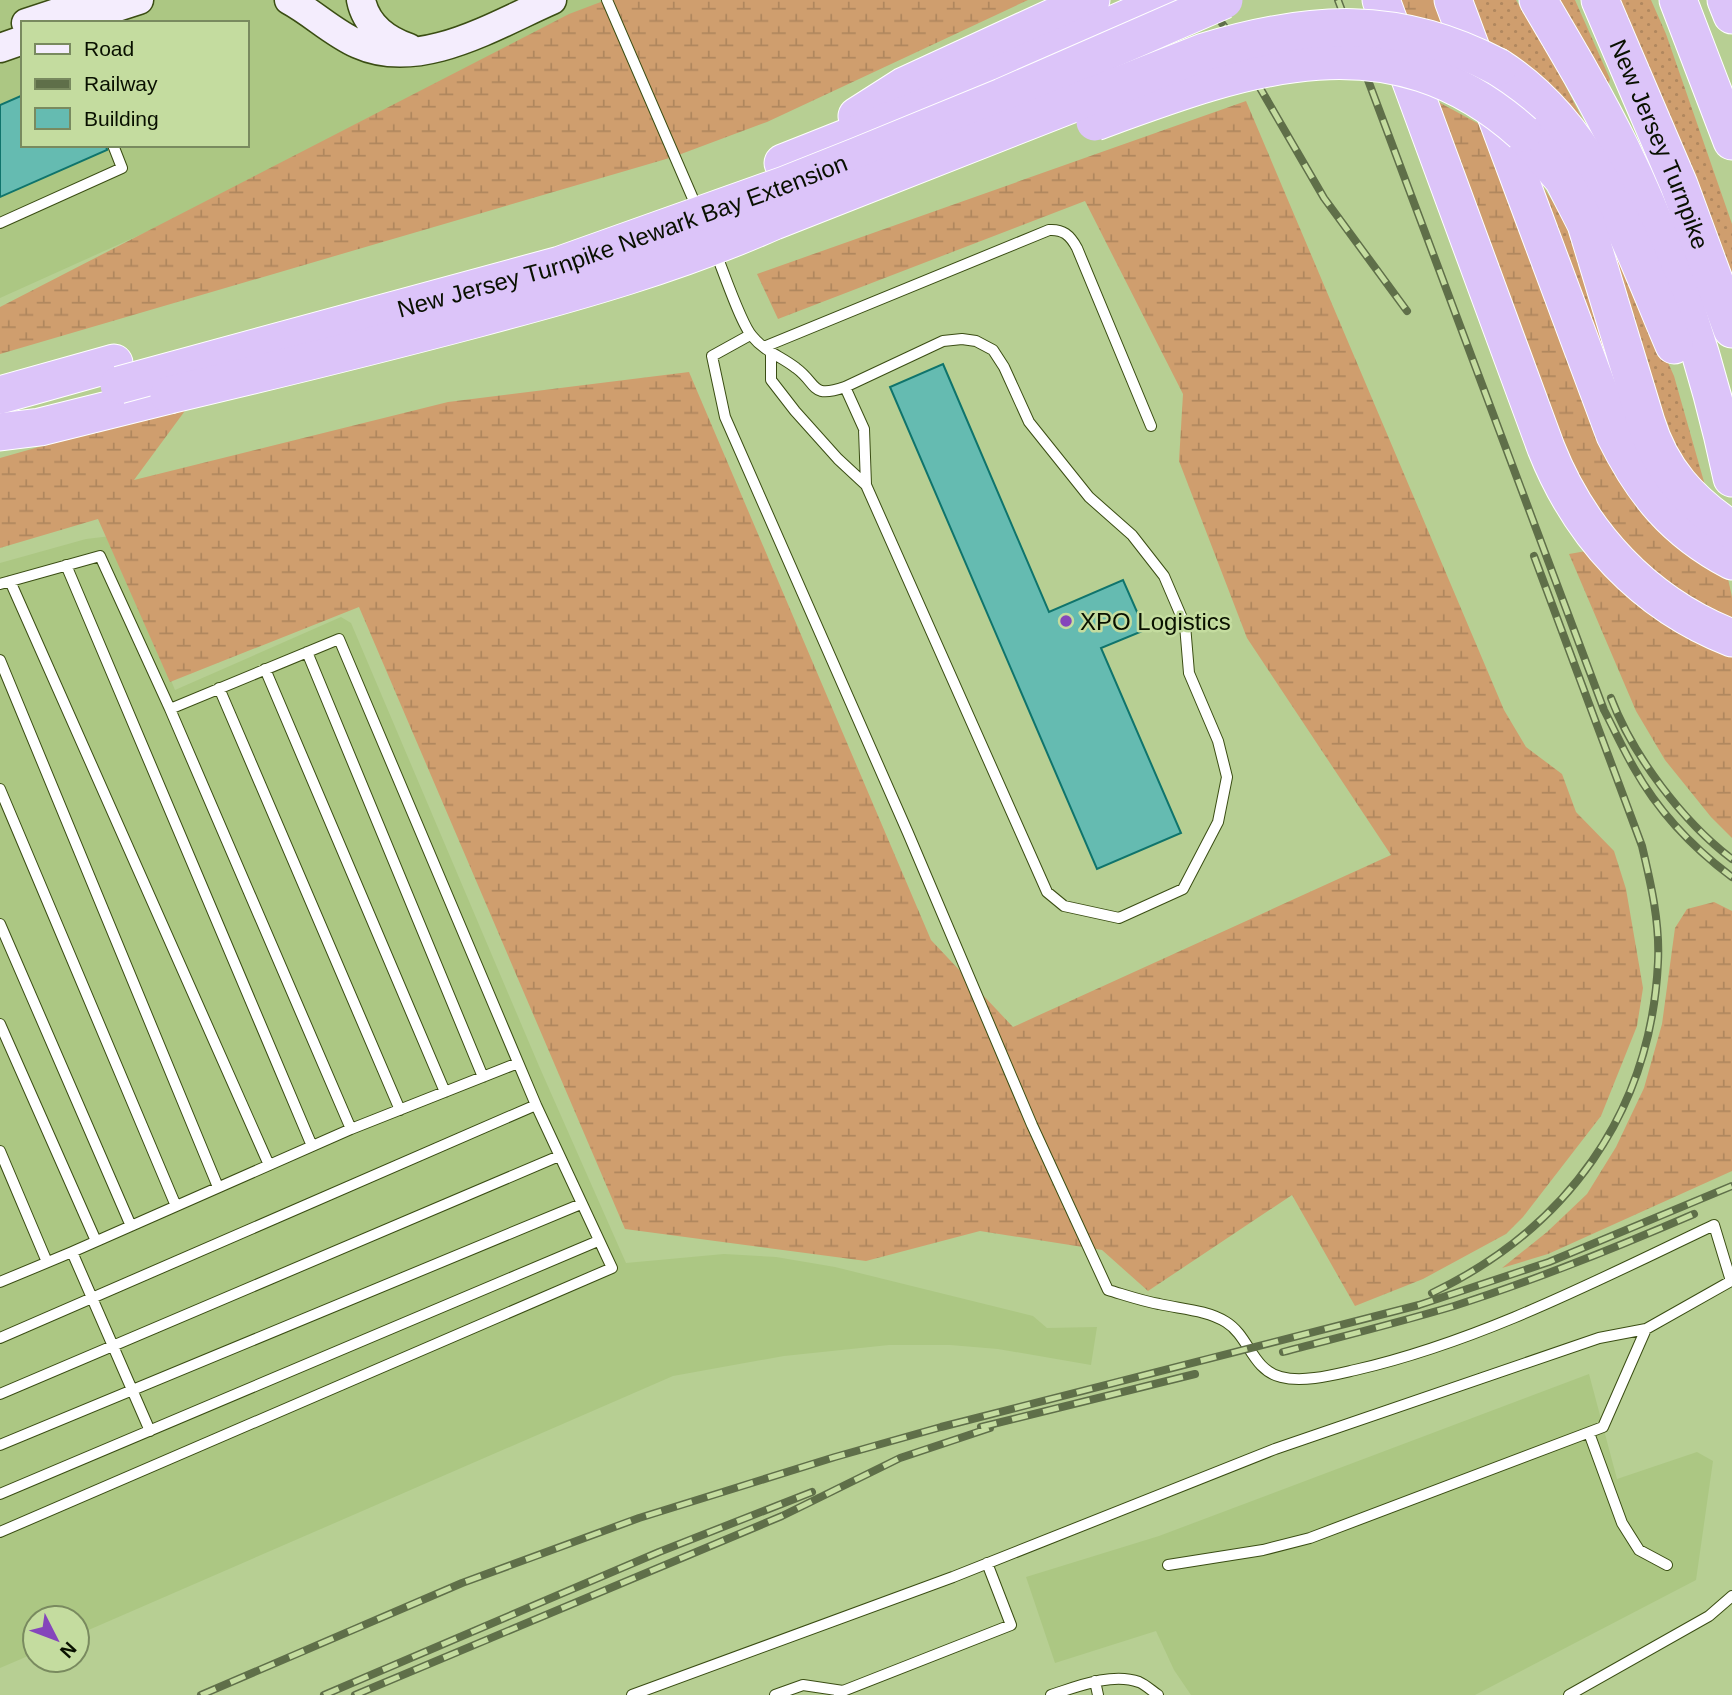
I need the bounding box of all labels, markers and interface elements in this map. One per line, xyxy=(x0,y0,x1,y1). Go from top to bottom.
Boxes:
legend xyxy=(21,21,248,147)
street label: New Jersey Turnpike xyxy=(1605,35,1715,252)
text: Road xyxy=(84,37,134,60)
text: Railway xyxy=(84,72,158,95)
text: Building xyxy=(84,107,159,130)
street label: New Jersey Turnpike Newark Bay Extension xyxy=(394,148,851,322)
place label: XPO Logistics xyxy=(1080,608,1231,635)
marker: XPO Logistics xyxy=(1058,613,1074,629)
north arrow xyxy=(21,1604,91,1674)
text: N xyxy=(56,1638,81,1662)

